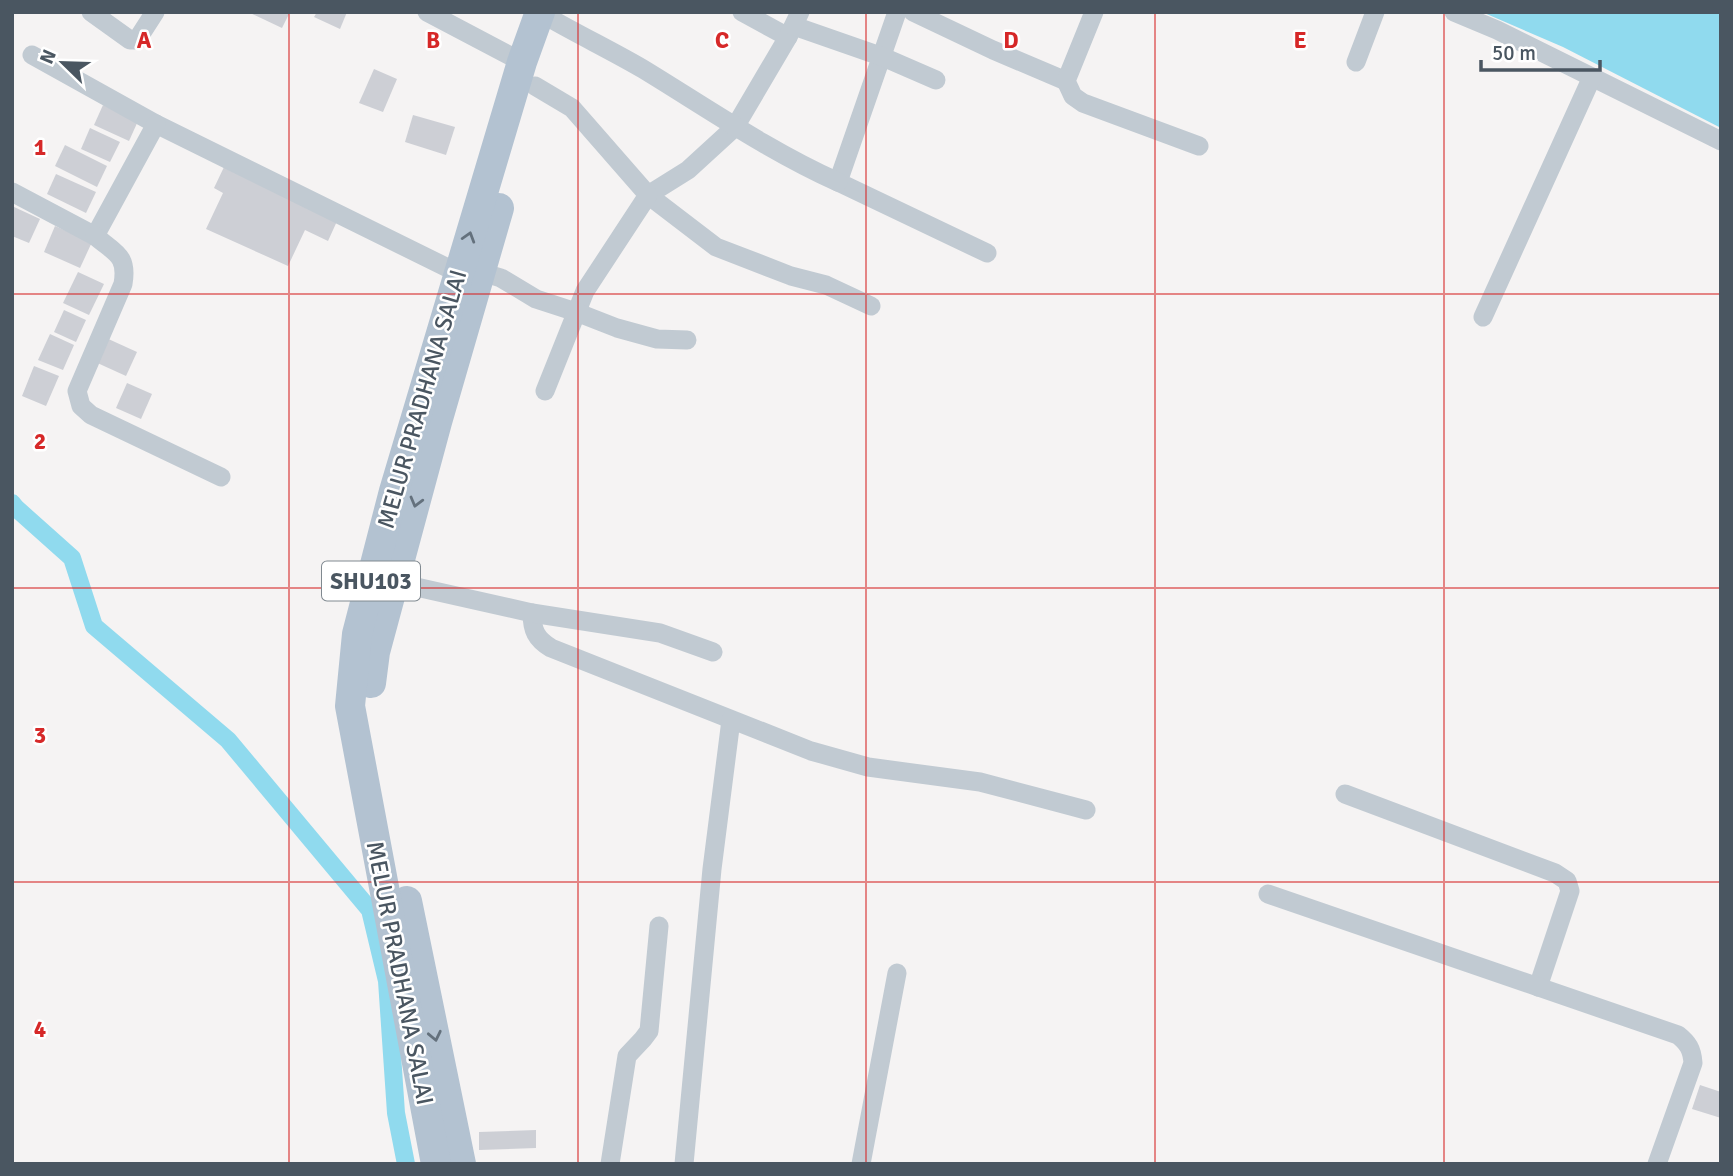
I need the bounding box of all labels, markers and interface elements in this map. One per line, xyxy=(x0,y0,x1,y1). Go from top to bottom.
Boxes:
text: A xyxy=(137,26,152,55)
text: B xyxy=(426,26,440,55)
text: C xyxy=(715,26,729,55)
text: D xyxy=(1003,26,1019,55)
text: E xyxy=(1293,26,1307,55)
north arrow xyxy=(28,28,98,98)
scale bar xyxy=(1481,28,1600,72)
text: 50 m xyxy=(1492,40,1536,66)
text: N xyxy=(35,46,62,68)
text: 1 xyxy=(34,133,46,162)
one-way arrow xyxy=(461,232,475,244)
street label: MELUR PRADHANA SALAI xyxy=(371,266,473,532)
text: 2 xyxy=(34,427,46,456)
one-way arrow xyxy=(409,496,424,508)
road number: SHU103 xyxy=(322,562,420,600)
text: 3 xyxy=(34,721,46,750)
street label: MELUR PRADHANA SALAI xyxy=(360,839,440,1107)
text: 4 xyxy=(34,1015,46,1044)
one-way arrow xyxy=(426,1030,441,1042)

